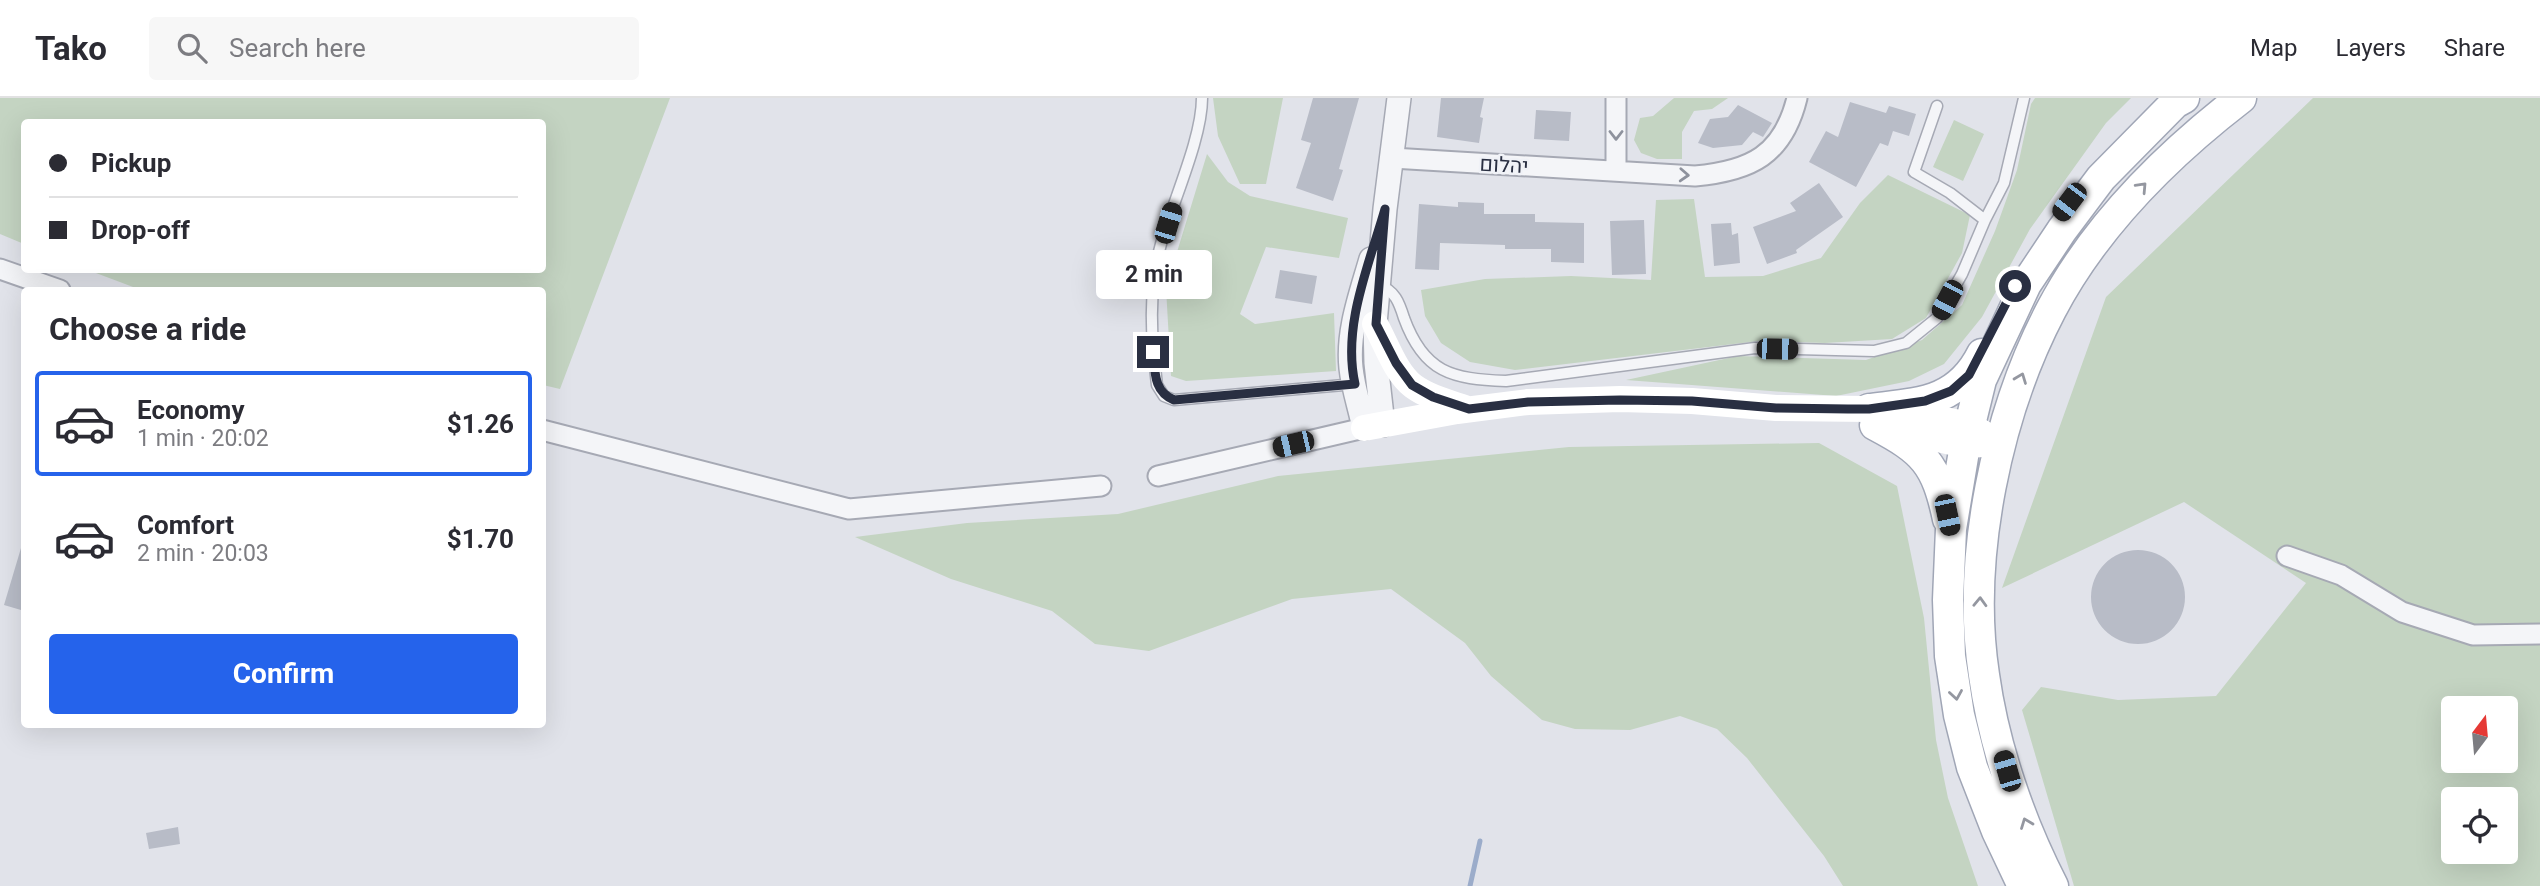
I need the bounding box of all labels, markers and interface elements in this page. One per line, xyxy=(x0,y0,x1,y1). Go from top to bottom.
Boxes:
search box xyxy=(149,17,639,80)
text: Tako xyxy=(35,29,107,68)
icon: search xyxy=(173,29,211,67)
text: Search here xyxy=(229,33,366,63)
text: Map xyxy=(2250,34,2298,62)
text: Layers xyxy=(2336,34,2406,62)
text: Share xyxy=(2444,34,2505,62)
one-way arrow xyxy=(1608,130,1624,140)
text: Pickup xyxy=(91,148,171,178)
street label: יהלום xyxy=(1479,152,1529,178)
one-way arrow xyxy=(1679,167,1690,182)
car xyxy=(2048,179,2091,225)
one-way arrow xyxy=(2133,182,2146,195)
car xyxy=(1152,200,1185,246)
text: Drop-off xyxy=(91,215,190,245)
callout: 2 min xyxy=(1095,250,1211,300)
text: 2 min xyxy=(1125,261,1183,288)
route start xyxy=(1999,270,2031,302)
car xyxy=(1928,277,1967,323)
text: Choose a ride xyxy=(49,310,246,348)
route end xyxy=(1137,336,1169,368)
car xyxy=(1756,338,1799,360)
one-way arrow xyxy=(2013,373,2027,385)
icon: car xyxy=(53,392,116,455)
text: Economy xyxy=(137,395,244,425)
text: $1.26 xyxy=(447,409,514,439)
text: 1 min · 20:02 xyxy=(137,425,269,452)
car xyxy=(1271,429,1316,459)
car xyxy=(1933,492,1962,538)
icon: car xyxy=(53,507,116,570)
text: Comfort xyxy=(137,510,234,540)
text: $1.70 xyxy=(447,524,514,554)
text: 2 min · 20:03 xyxy=(137,540,269,567)
one-way arrow xyxy=(1972,597,1987,608)
button: Confirm xyxy=(49,634,518,714)
one-way arrow xyxy=(1948,689,1963,701)
north arrow xyxy=(2441,696,2518,774)
map controls xyxy=(2441,696,2518,864)
car xyxy=(1992,748,2023,794)
button: locate xyxy=(2441,787,2518,864)
one-way arrow xyxy=(2021,818,2035,830)

